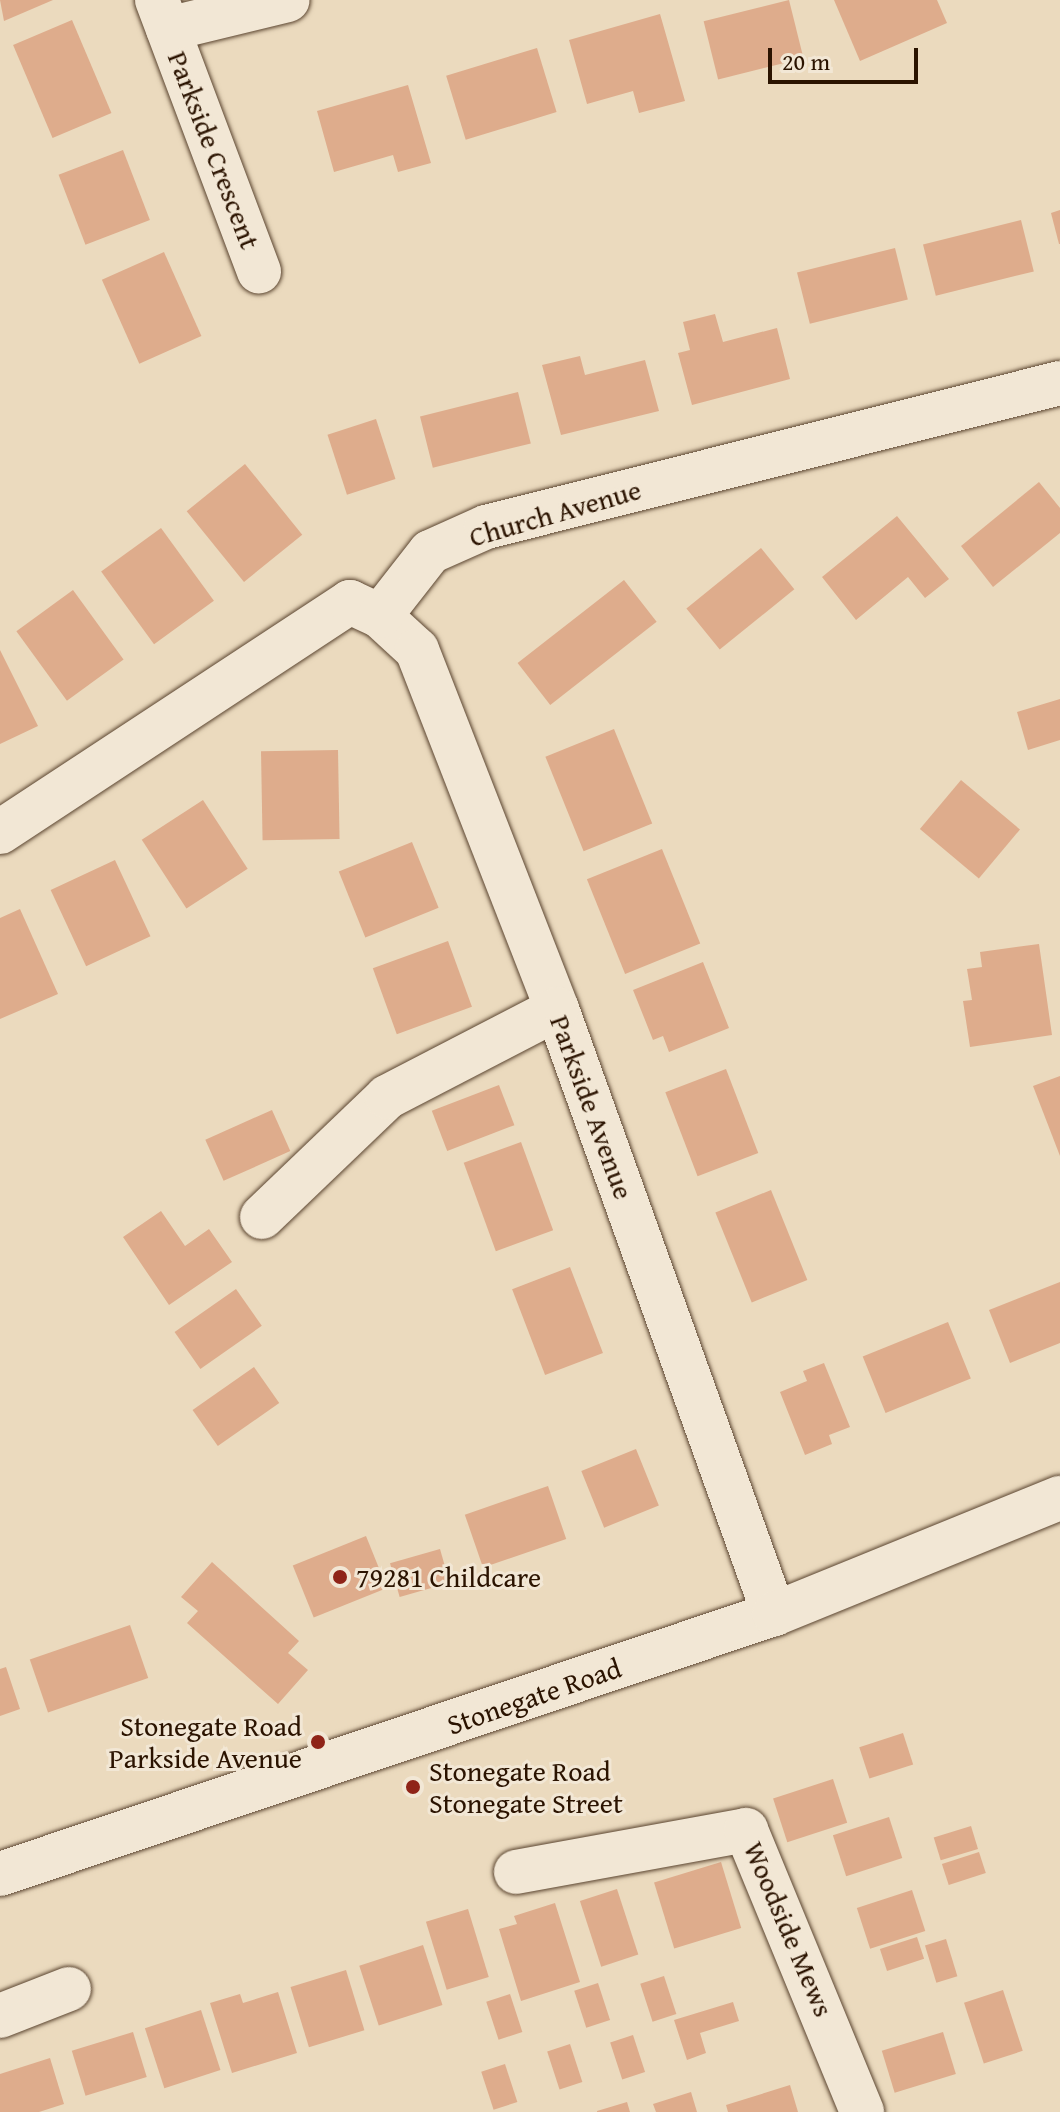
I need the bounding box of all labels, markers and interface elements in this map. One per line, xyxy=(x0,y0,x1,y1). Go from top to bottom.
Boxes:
scale bar xyxy=(772,32,922,82)
text: 20 m xyxy=(782,44,830,79)
street label: Parkside Crescent xyxy=(161,46,267,254)
street label: Church Avenue xyxy=(465,472,645,554)
street label: Parkside Avenue xyxy=(543,1010,641,1204)
place label: 79281 Childcare xyxy=(356,1560,541,1594)
marker: 79281 Childcare xyxy=(331,1568,349,1586)
street label: Stonegate Road xyxy=(443,1651,625,1741)
place label: Stonegate Road Parkside Avenue xyxy=(109,1709,302,1775)
marker: Stonegate Road Parkside Avenue xyxy=(309,1733,327,1751)
place label: Stonegate Road Stonegate Street xyxy=(429,1754,623,1820)
marker: Stonegate Road Stonegate Street xyxy=(404,1778,422,1796)
street label: Woodside Mews xyxy=(737,1837,841,2021)

